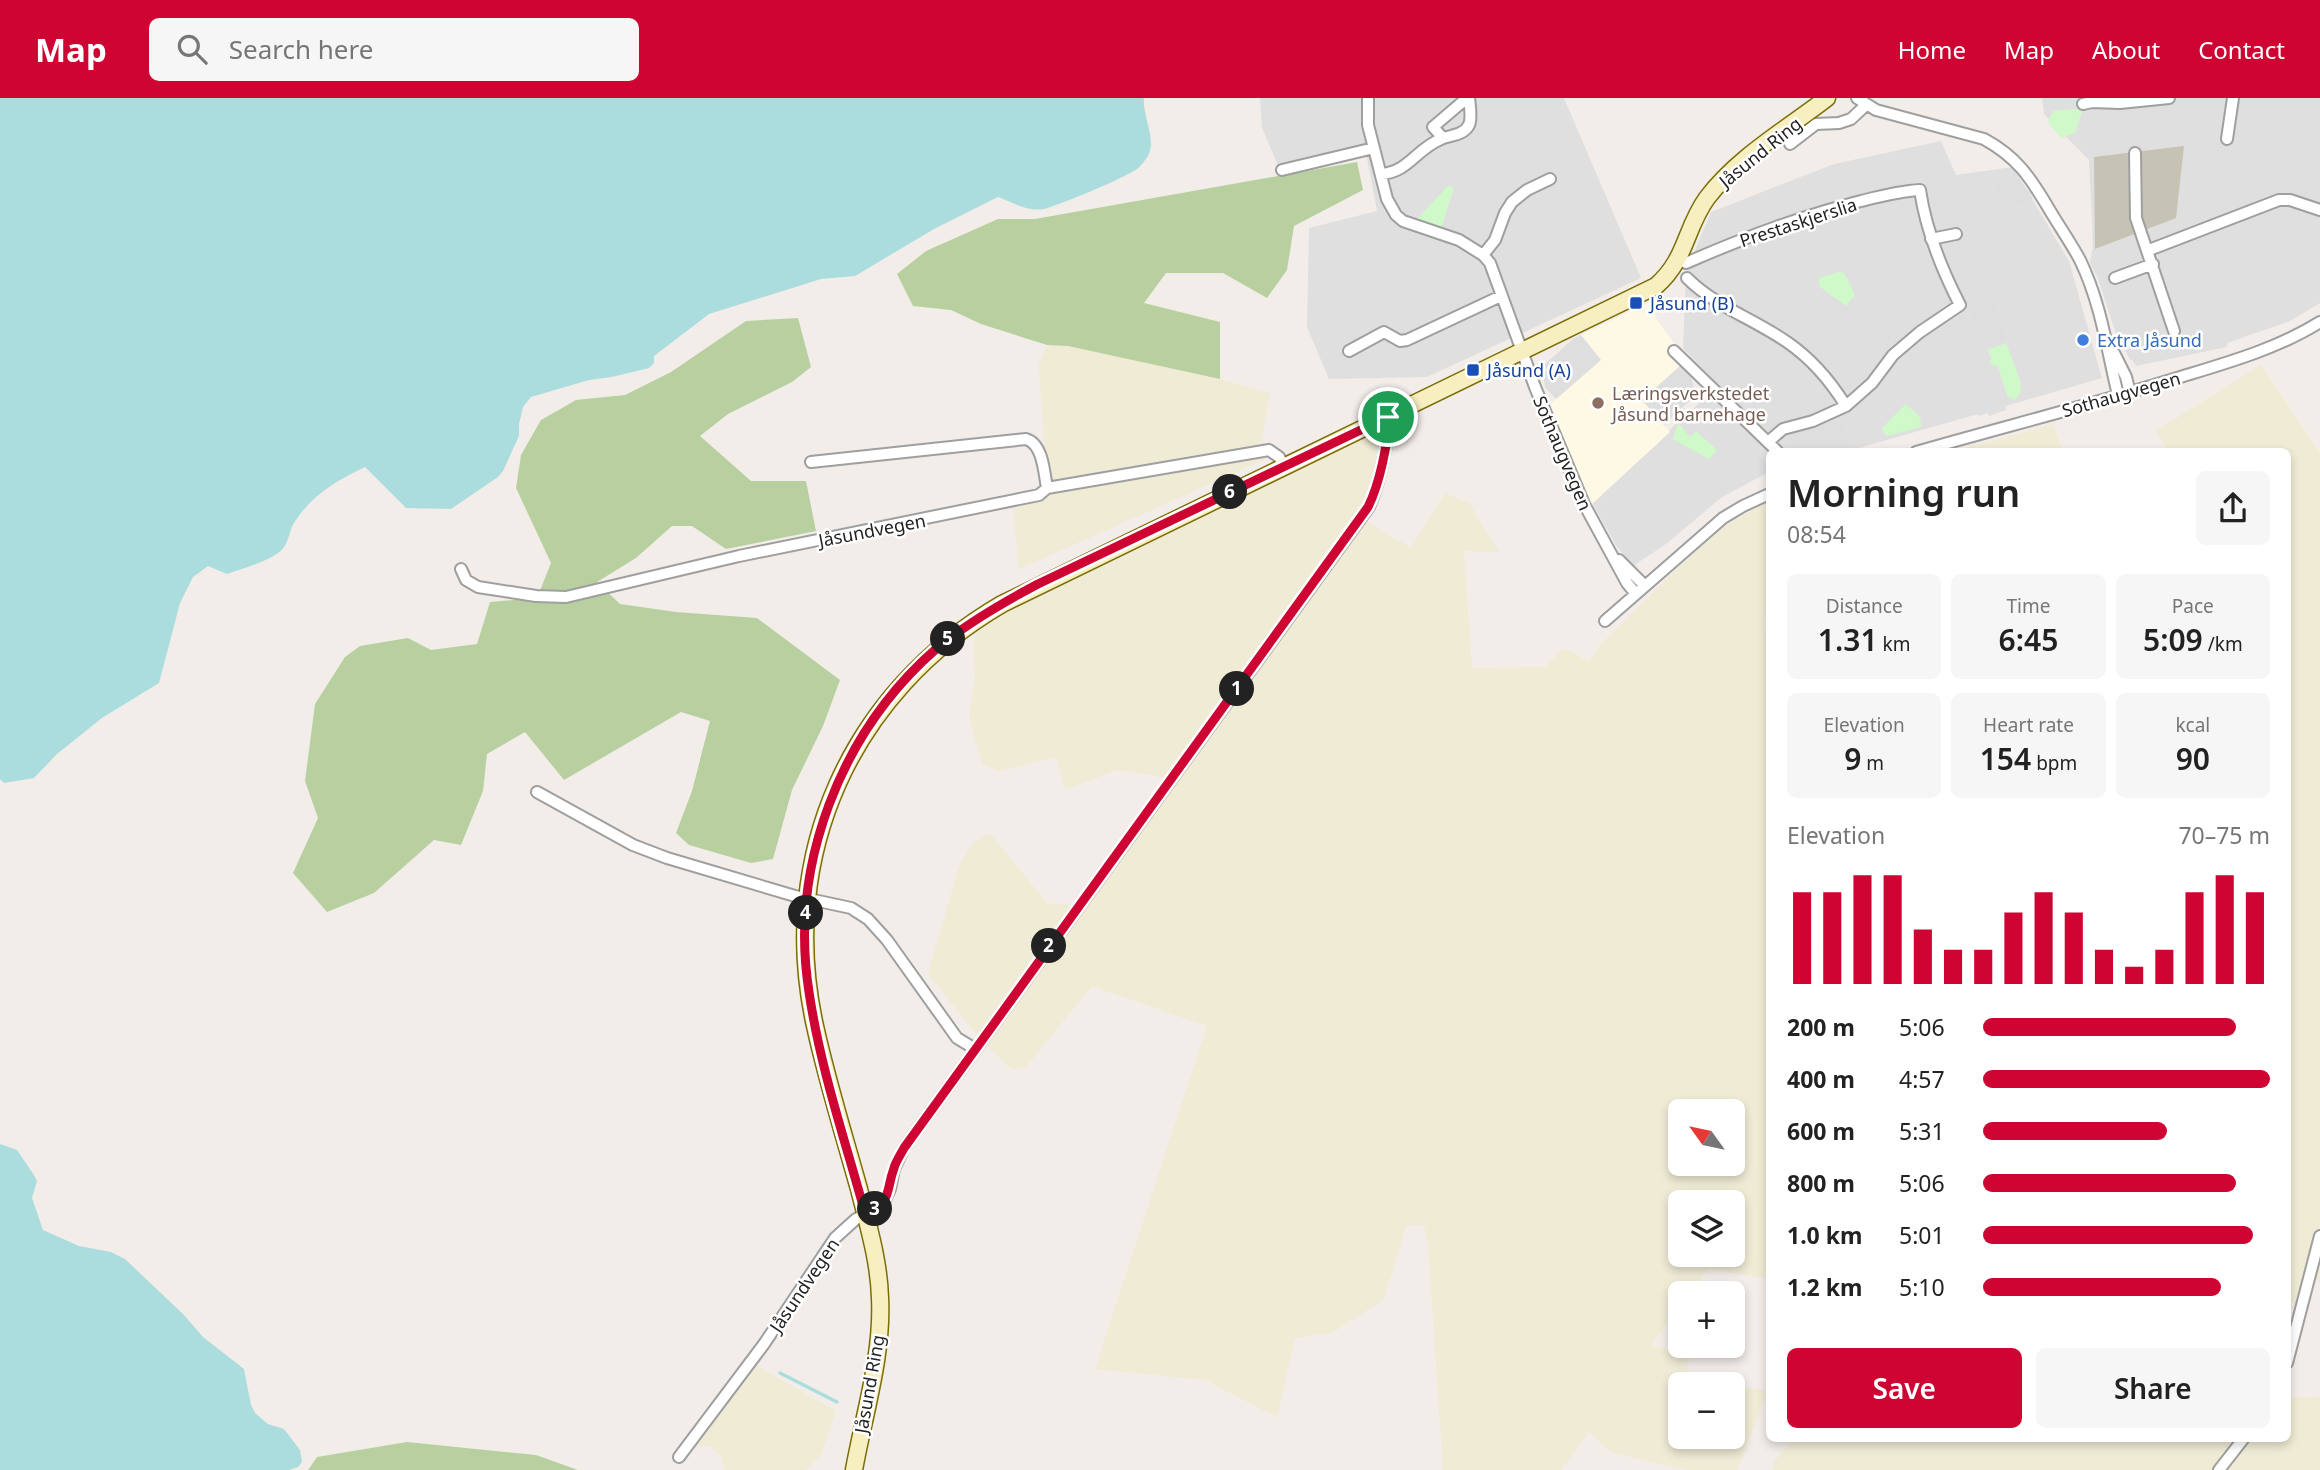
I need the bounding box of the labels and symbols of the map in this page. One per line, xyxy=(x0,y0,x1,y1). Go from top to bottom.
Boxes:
street label: Jåsund Ring xyxy=(1712,111,1806,194)
street label: Prestaskjerslia xyxy=(1736,192,1860,252)
place label: Jåsund (B) xyxy=(1648,291,1734,315)
marker: Jåsund (B) xyxy=(1628,295,1644,311)
place label: Extra Jåsund xyxy=(2097,328,2202,352)
marker: Extra Jåsund xyxy=(2075,332,2091,348)
place label: Jåsund (A) xyxy=(1485,358,1571,382)
marker: Jåsund (A) xyxy=(1465,362,1481,378)
street label: Sothaugvegen xyxy=(2059,366,2183,422)
place label: Læringsverkstedet Jåsund barnehage xyxy=(1610,381,1770,426)
pin xyxy=(1358,387,1418,447)
street label: Sothaugvegen xyxy=(1528,392,1598,514)
marker: Læringsverkstedet Jåsund barnehage xyxy=(1590,395,1606,411)
pin: 6 xyxy=(1212,474,1248,510)
street label: Jåsundvegen xyxy=(814,508,928,553)
pin: 5 xyxy=(930,622,965,656)
pin: 1 xyxy=(1220,672,1254,706)
pin: 4 xyxy=(788,896,824,930)
pin: 2 xyxy=(1032,928,1066,964)
north arrow xyxy=(1668,1099,1745,1176)
pin: 3 xyxy=(858,1192,892,1226)
street label: Jåsundvegen xyxy=(763,1233,844,1338)
street label: Jåsund Ring xyxy=(848,1333,889,1437)

